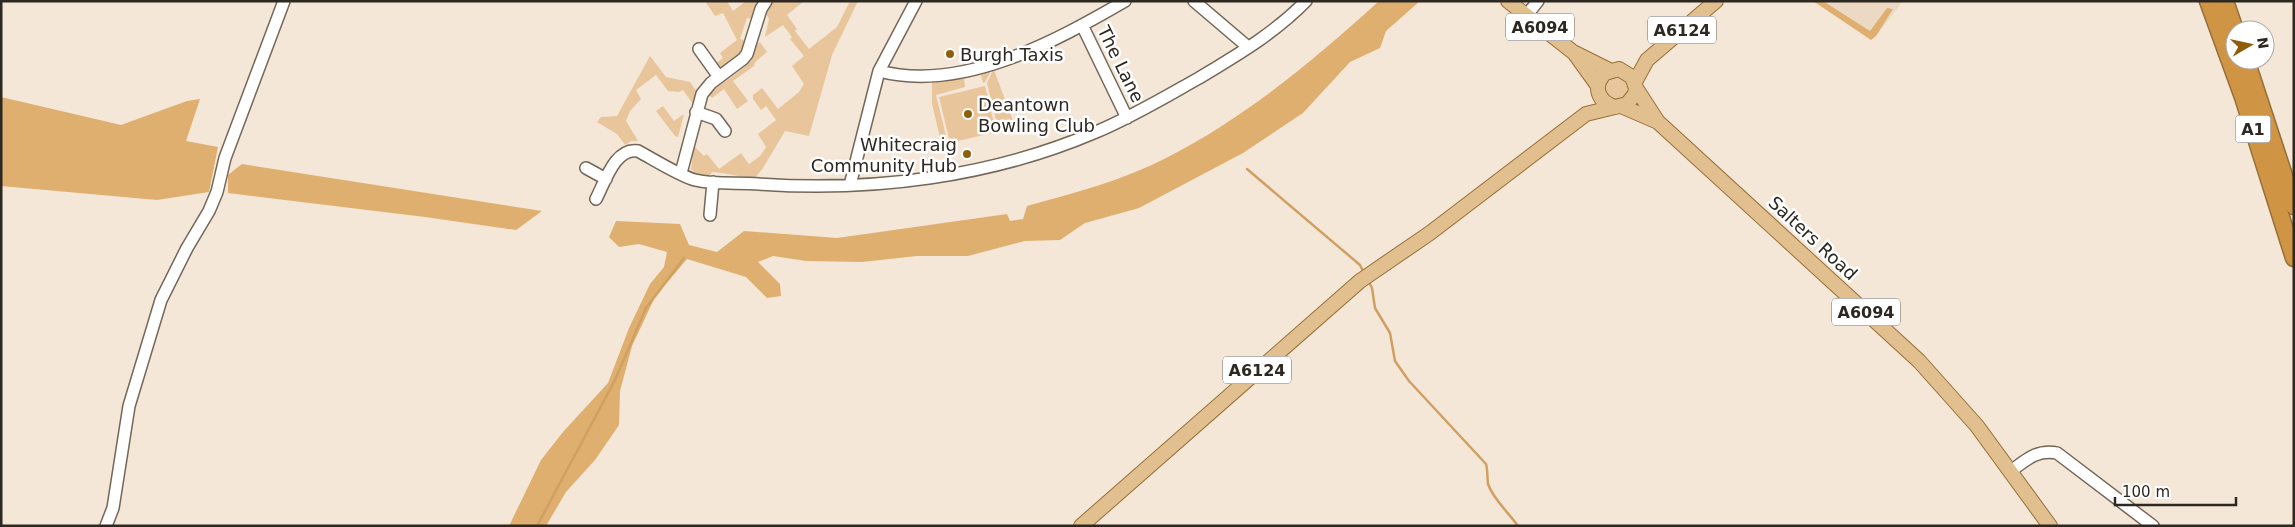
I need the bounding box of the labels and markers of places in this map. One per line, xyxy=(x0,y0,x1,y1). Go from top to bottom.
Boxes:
place label: Burgh Taxis xyxy=(960,44,1063,65)
marker: Burgh Taxis xyxy=(944,48,956,60)
place label: Deantown Bowling Club xyxy=(978,94,1095,136)
marker: Deantown Bowling Club xyxy=(962,108,974,120)
place label: Whitecraig Community Hub xyxy=(811,134,957,176)
marker: Whitecraig Community Hub xyxy=(961,148,973,160)

